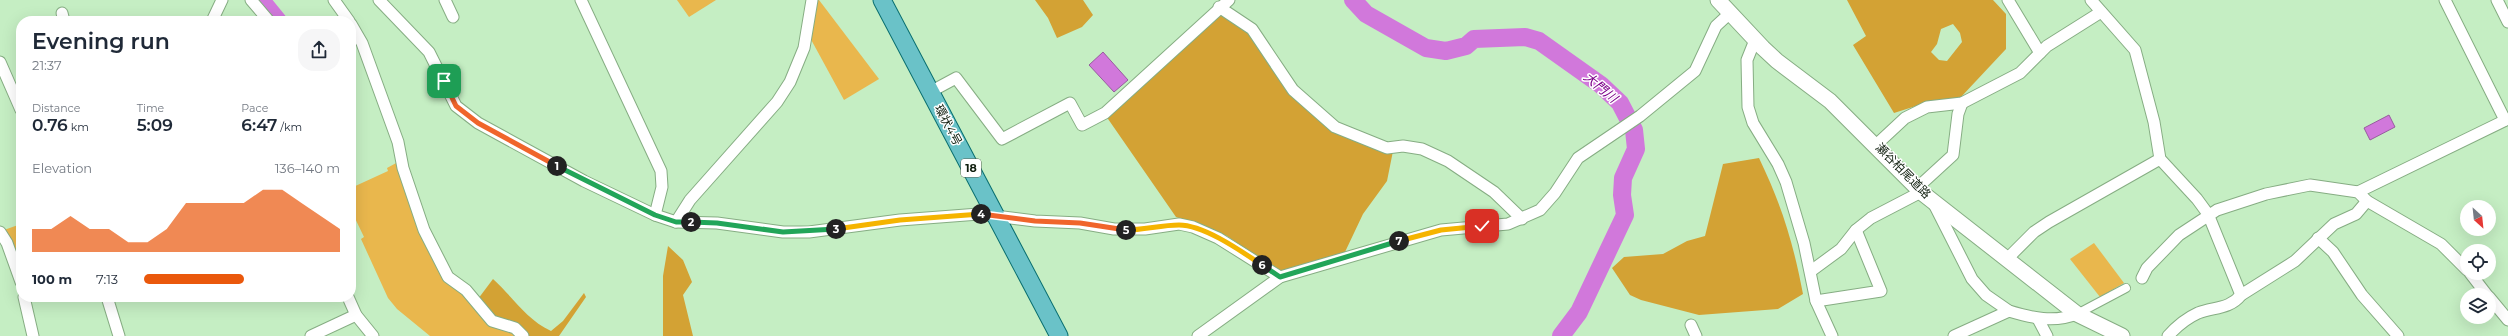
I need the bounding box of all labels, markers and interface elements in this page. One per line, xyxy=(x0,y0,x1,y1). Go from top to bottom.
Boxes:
text: Evening run xyxy=(32,28,170,55)
button: share xyxy=(298,29,340,71)
text: 21:37 xyxy=(32,57,62,73)
pin xyxy=(427,64,461,98)
water label: 大門川 xyxy=(1581,68,1623,107)
icon: arrive xyxy=(433,70,455,92)
text: Distance xyxy=(32,101,80,115)
text: Time xyxy=(137,101,164,115)
text: Pace xyxy=(241,101,268,115)
street label: 環状4号 xyxy=(932,102,965,148)
text: 0.76 xyxy=(32,115,68,135)
text: 5:09 xyxy=(137,115,173,135)
text: 6:47 xyxy=(241,115,277,135)
text: km xyxy=(68,120,89,134)
text: /km xyxy=(277,120,302,134)
street label: 瀬谷柏尾道路 xyxy=(1873,140,1934,201)
pin: 1 xyxy=(547,156,567,176)
text: 1 xyxy=(555,159,559,173)
road number: 18 xyxy=(961,159,981,177)
text: Elevation xyxy=(32,160,92,176)
text: 136–140 m xyxy=(275,160,340,176)
north arrow xyxy=(2460,200,2496,236)
map controls xyxy=(2460,200,2496,324)
pin: 4 xyxy=(971,204,991,224)
text: 4 xyxy=(977,207,985,221)
pin xyxy=(1465,209,1499,243)
pin: 2 xyxy=(681,212,701,232)
text: 2 xyxy=(688,215,694,229)
icon: check xyxy=(1471,215,1493,237)
pin: 3 xyxy=(826,219,846,239)
pin: 5 xyxy=(1116,220,1136,240)
text: 3 xyxy=(833,222,839,236)
text: 5 xyxy=(1123,223,1129,237)
pin: 7 xyxy=(1389,231,1409,251)
text: 7 xyxy=(1396,234,1402,248)
button: locate xyxy=(2460,244,2496,280)
pin: 6 xyxy=(1252,255,1272,275)
text: 6 xyxy=(1258,258,1266,272)
text: 100 m xyxy=(32,271,72,287)
text: 7:13 xyxy=(96,271,118,287)
button: layers xyxy=(2460,288,2496,324)

